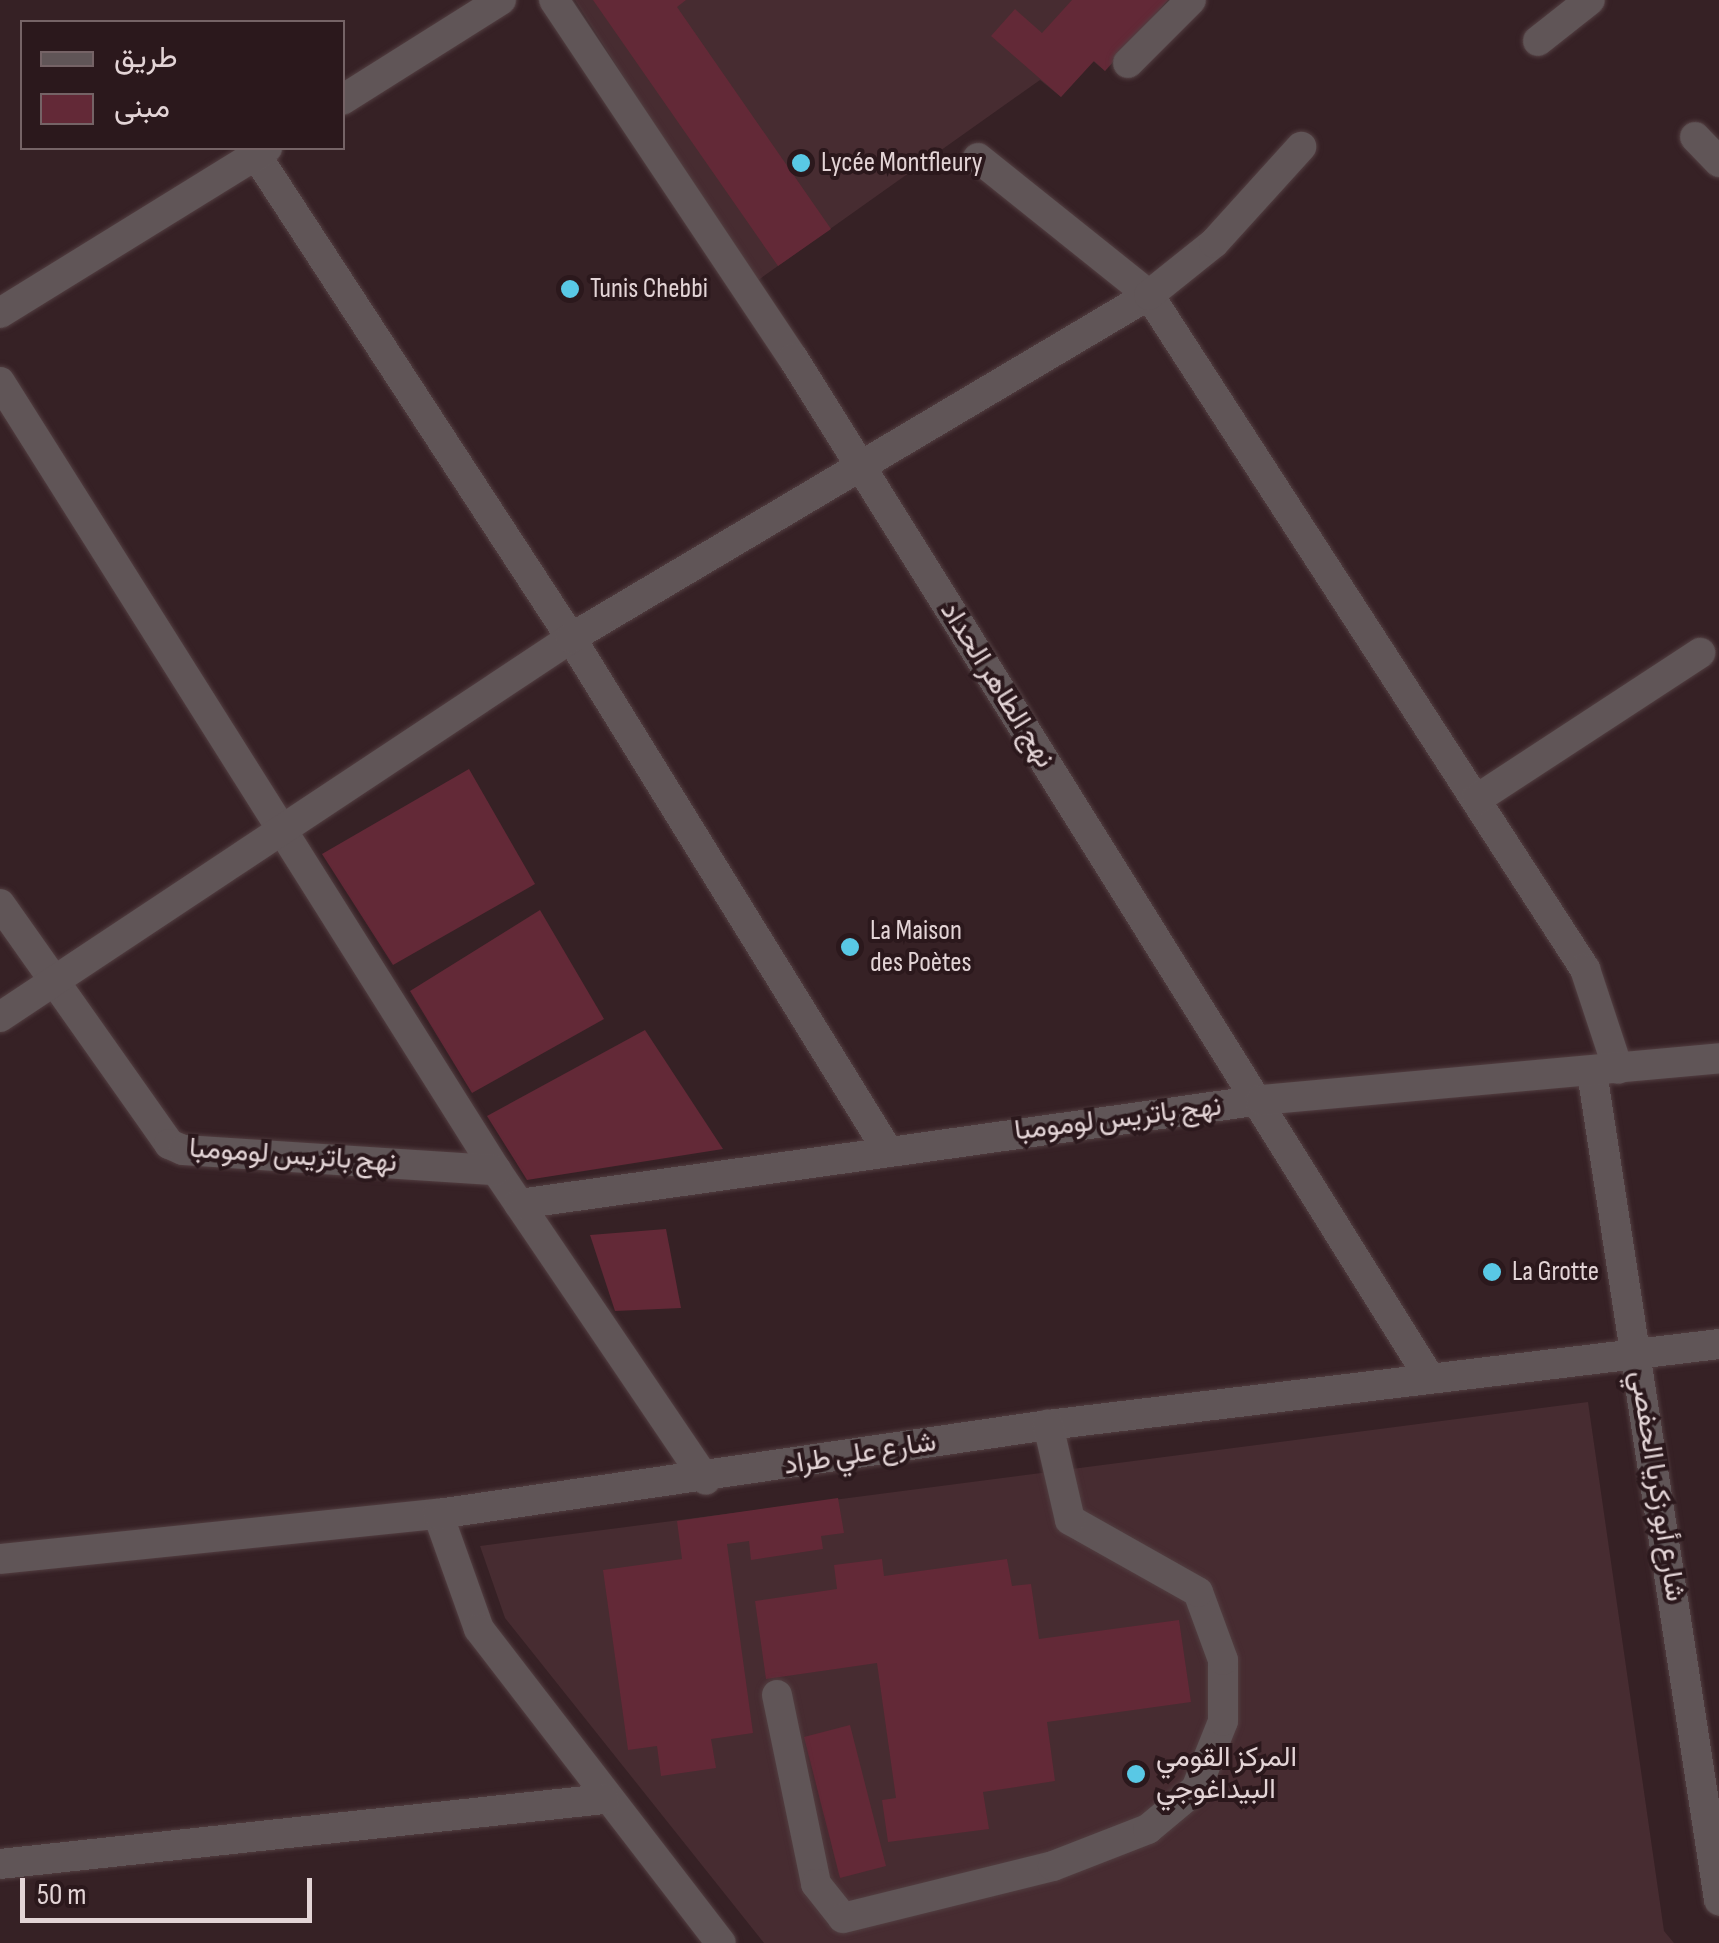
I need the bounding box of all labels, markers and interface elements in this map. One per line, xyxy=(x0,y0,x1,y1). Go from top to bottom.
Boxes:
legend xyxy=(20,20,345,150)
text: طريق xyxy=(114,40,178,76)
text: مبنى xyxy=(114,90,170,126)
place label: Lycée Montfleury xyxy=(821,146,983,180)
marker: Lycée Montfleury xyxy=(790,152,812,174)
place label: Tunis Chebbi xyxy=(590,272,708,306)
marker: Tunis Chebbi xyxy=(559,278,581,300)
street label: نهج الطاهر الحداد xyxy=(933,596,1061,774)
place label: La Maison des Poètes xyxy=(870,914,972,980)
marker: La Maison des Poètes xyxy=(839,936,861,958)
street label: نهج باتريس لومومبا xyxy=(1013,1090,1223,1148)
street label: نهج باتريس لومومبا xyxy=(188,1132,398,1180)
place label: La Grotte xyxy=(1512,1255,1599,1289)
marker: La Grotte xyxy=(1481,1261,1503,1283)
street label: شارع أبو زكريا الحفصي xyxy=(1622,1368,1692,1604)
street label: شارع علي طراد xyxy=(781,1425,939,1483)
place label: المركز القومي البيداغوجي xyxy=(1156,1741,1297,1807)
marker: المركز القومي البيداغوجي xyxy=(1125,1763,1147,1785)
scale bar xyxy=(25,1858,318,1920)
text: 50 m xyxy=(37,1877,86,1913)

